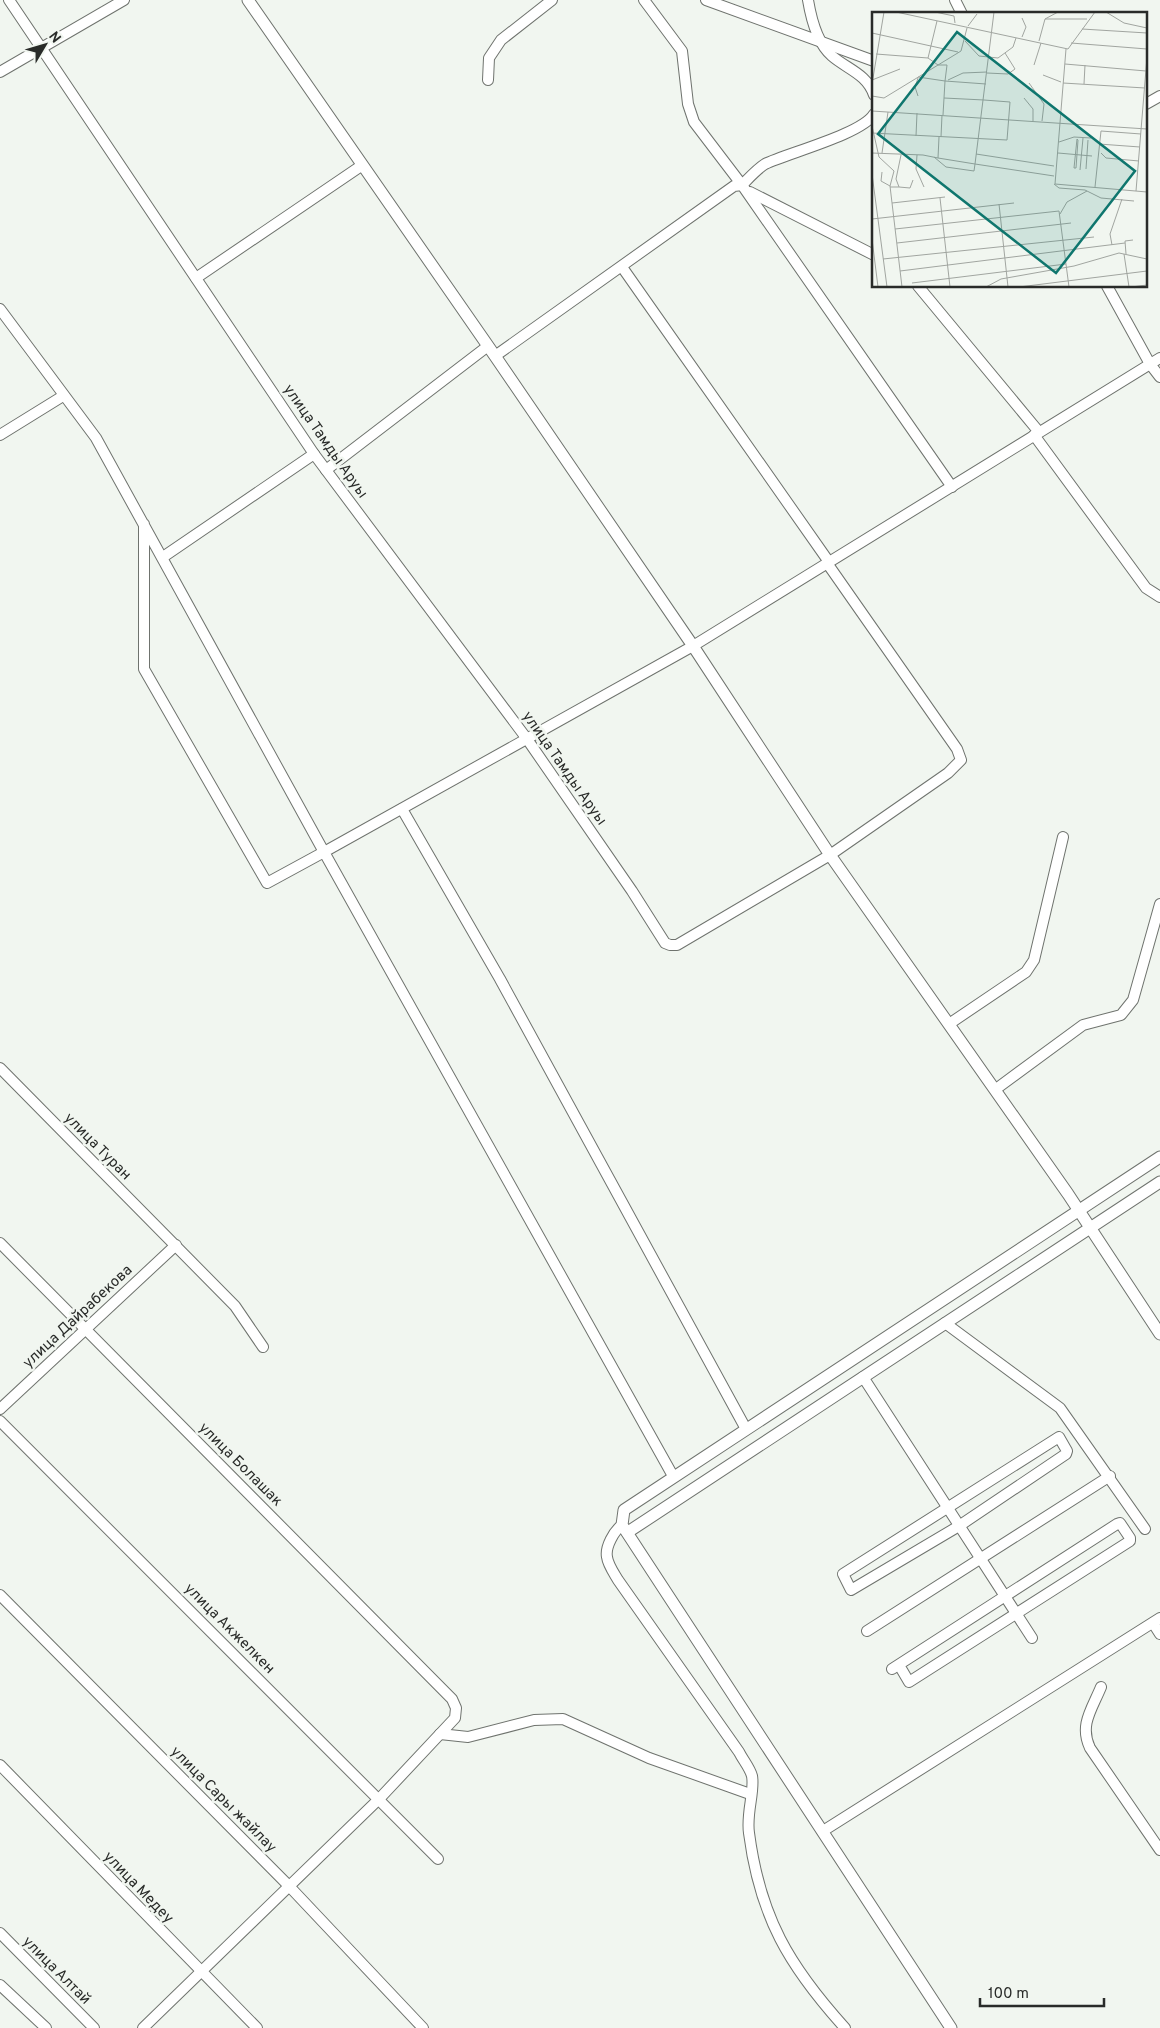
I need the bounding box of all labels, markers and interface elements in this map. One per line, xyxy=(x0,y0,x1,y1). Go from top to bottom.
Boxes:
inset map xyxy=(872,12,1148,288)
north arrow xyxy=(20,20,70,70)
text: N xyxy=(44,29,64,47)
street label: улица Тамды Аруы xyxy=(278,381,371,503)
street label: улица Тамды Аруы xyxy=(517,708,610,830)
street label: улица Туран xyxy=(59,1109,135,1185)
street label: улица Дайрабекова xyxy=(19,1261,137,1373)
street label: улица Болашак xyxy=(194,1419,286,1511)
street label: улица Акжелкен xyxy=(180,1580,278,1678)
street label: улица Сары жайлау xyxy=(166,1743,280,1857)
street label: улица Медеу xyxy=(99,1848,177,1928)
street label: улица Алтай xyxy=(18,1933,94,2009)
scale bar xyxy=(980,1976,1104,2008)
text: 100 m xyxy=(988,1985,1029,2004)

